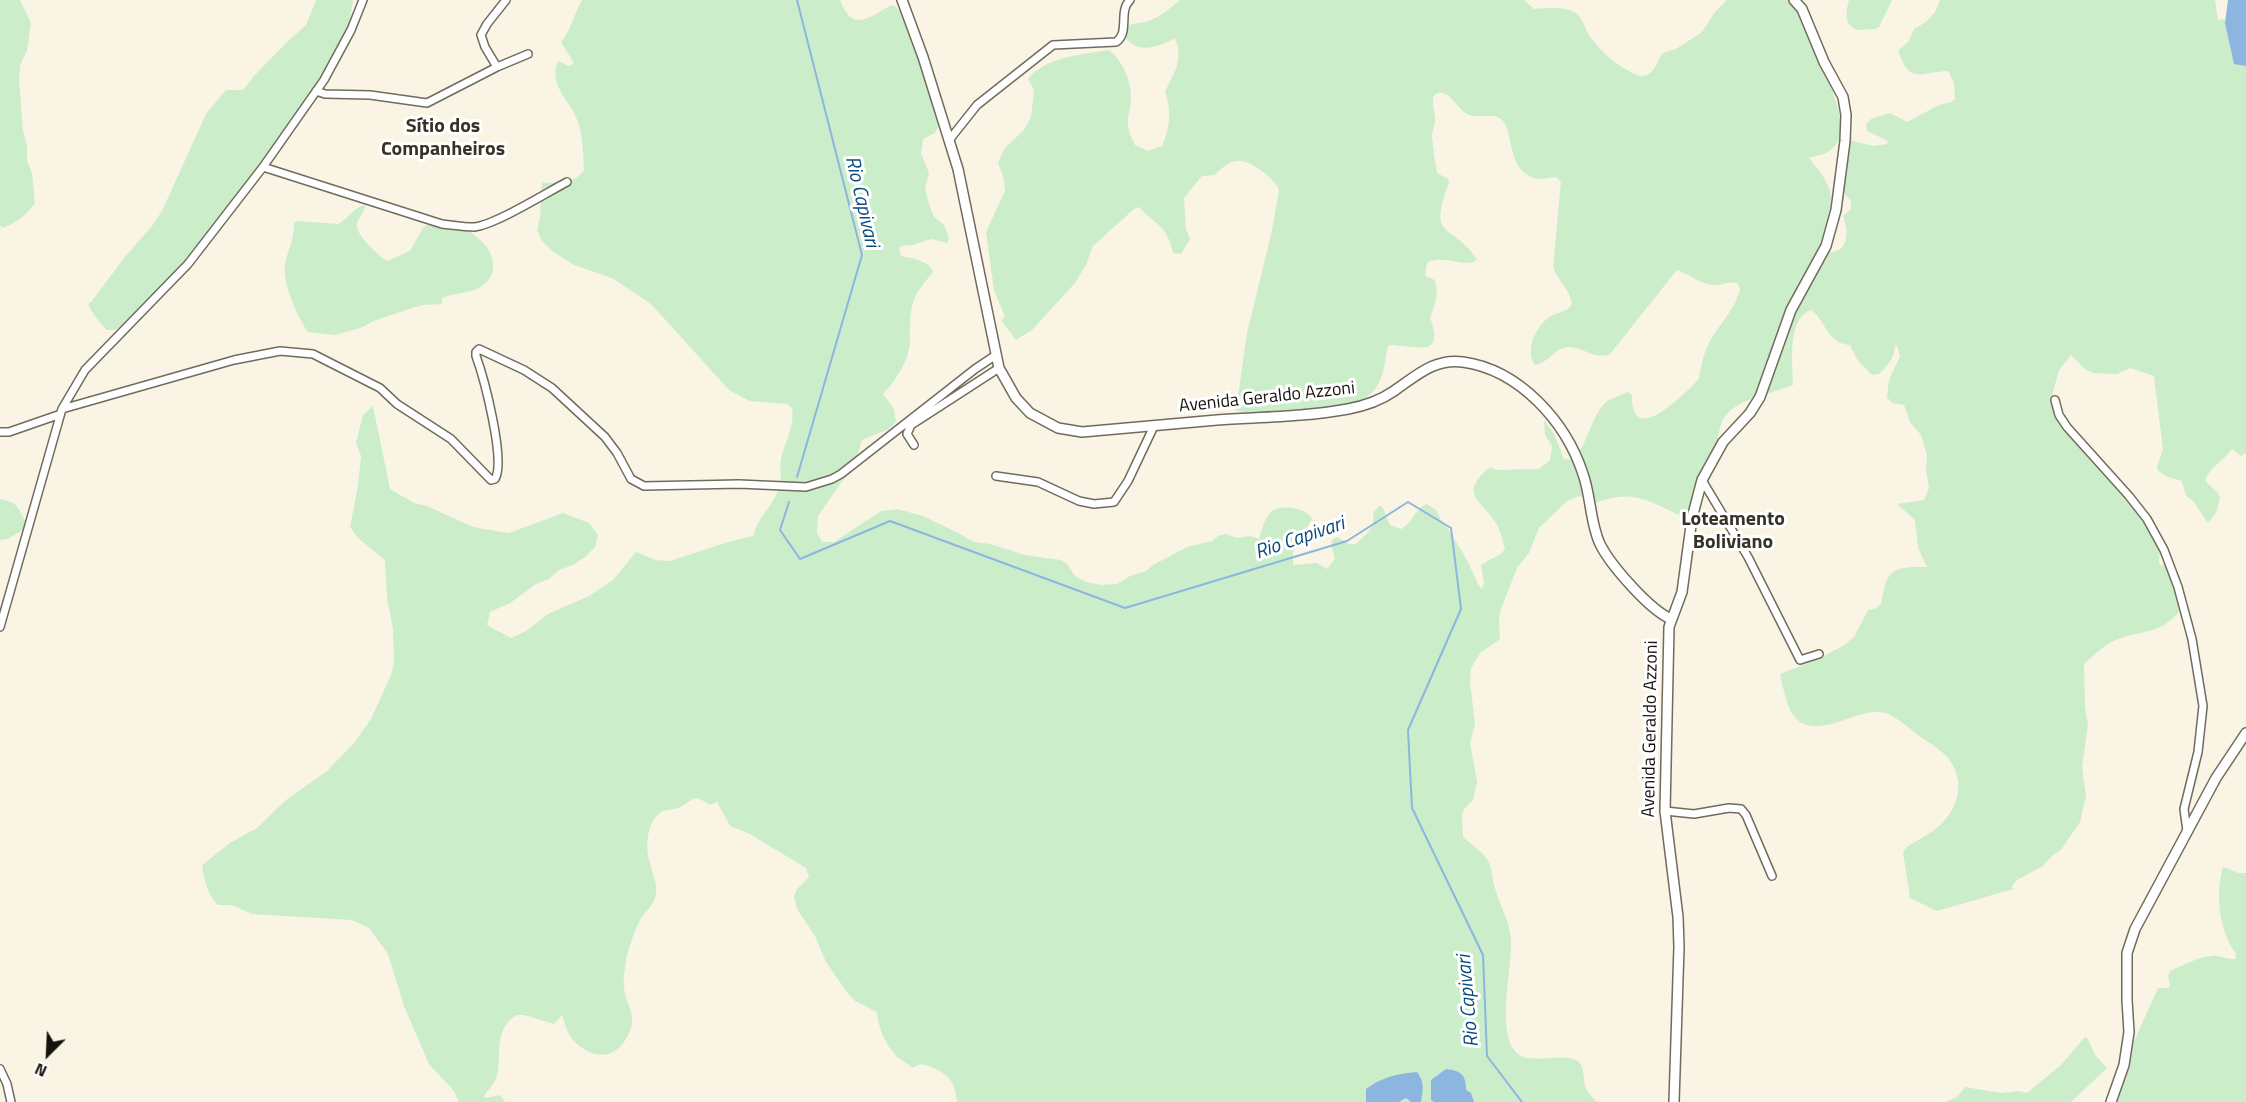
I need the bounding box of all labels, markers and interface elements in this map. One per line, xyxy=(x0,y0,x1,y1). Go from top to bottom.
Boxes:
district label: Sítio dos Companheiros xyxy=(381,115,505,162)
water label: Rio Capivari xyxy=(839,154,883,250)
street label: Avenida Geraldo Azzoni xyxy=(1178,378,1356,418)
district label: Loteamento Boliviano xyxy=(1681,508,1785,555)
water label: Rio Capivari xyxy=(1252,513,1348,565)
street label: Avenida Geraldo Azzoni xyxy=(1639,640,1663,818)
water label: Rio Capivari xyxy=(1453,954,1485,1048)
north arrow xyxy=(18,1024,78,1084)
text: N xyxy=(31,1057,51,1084)

